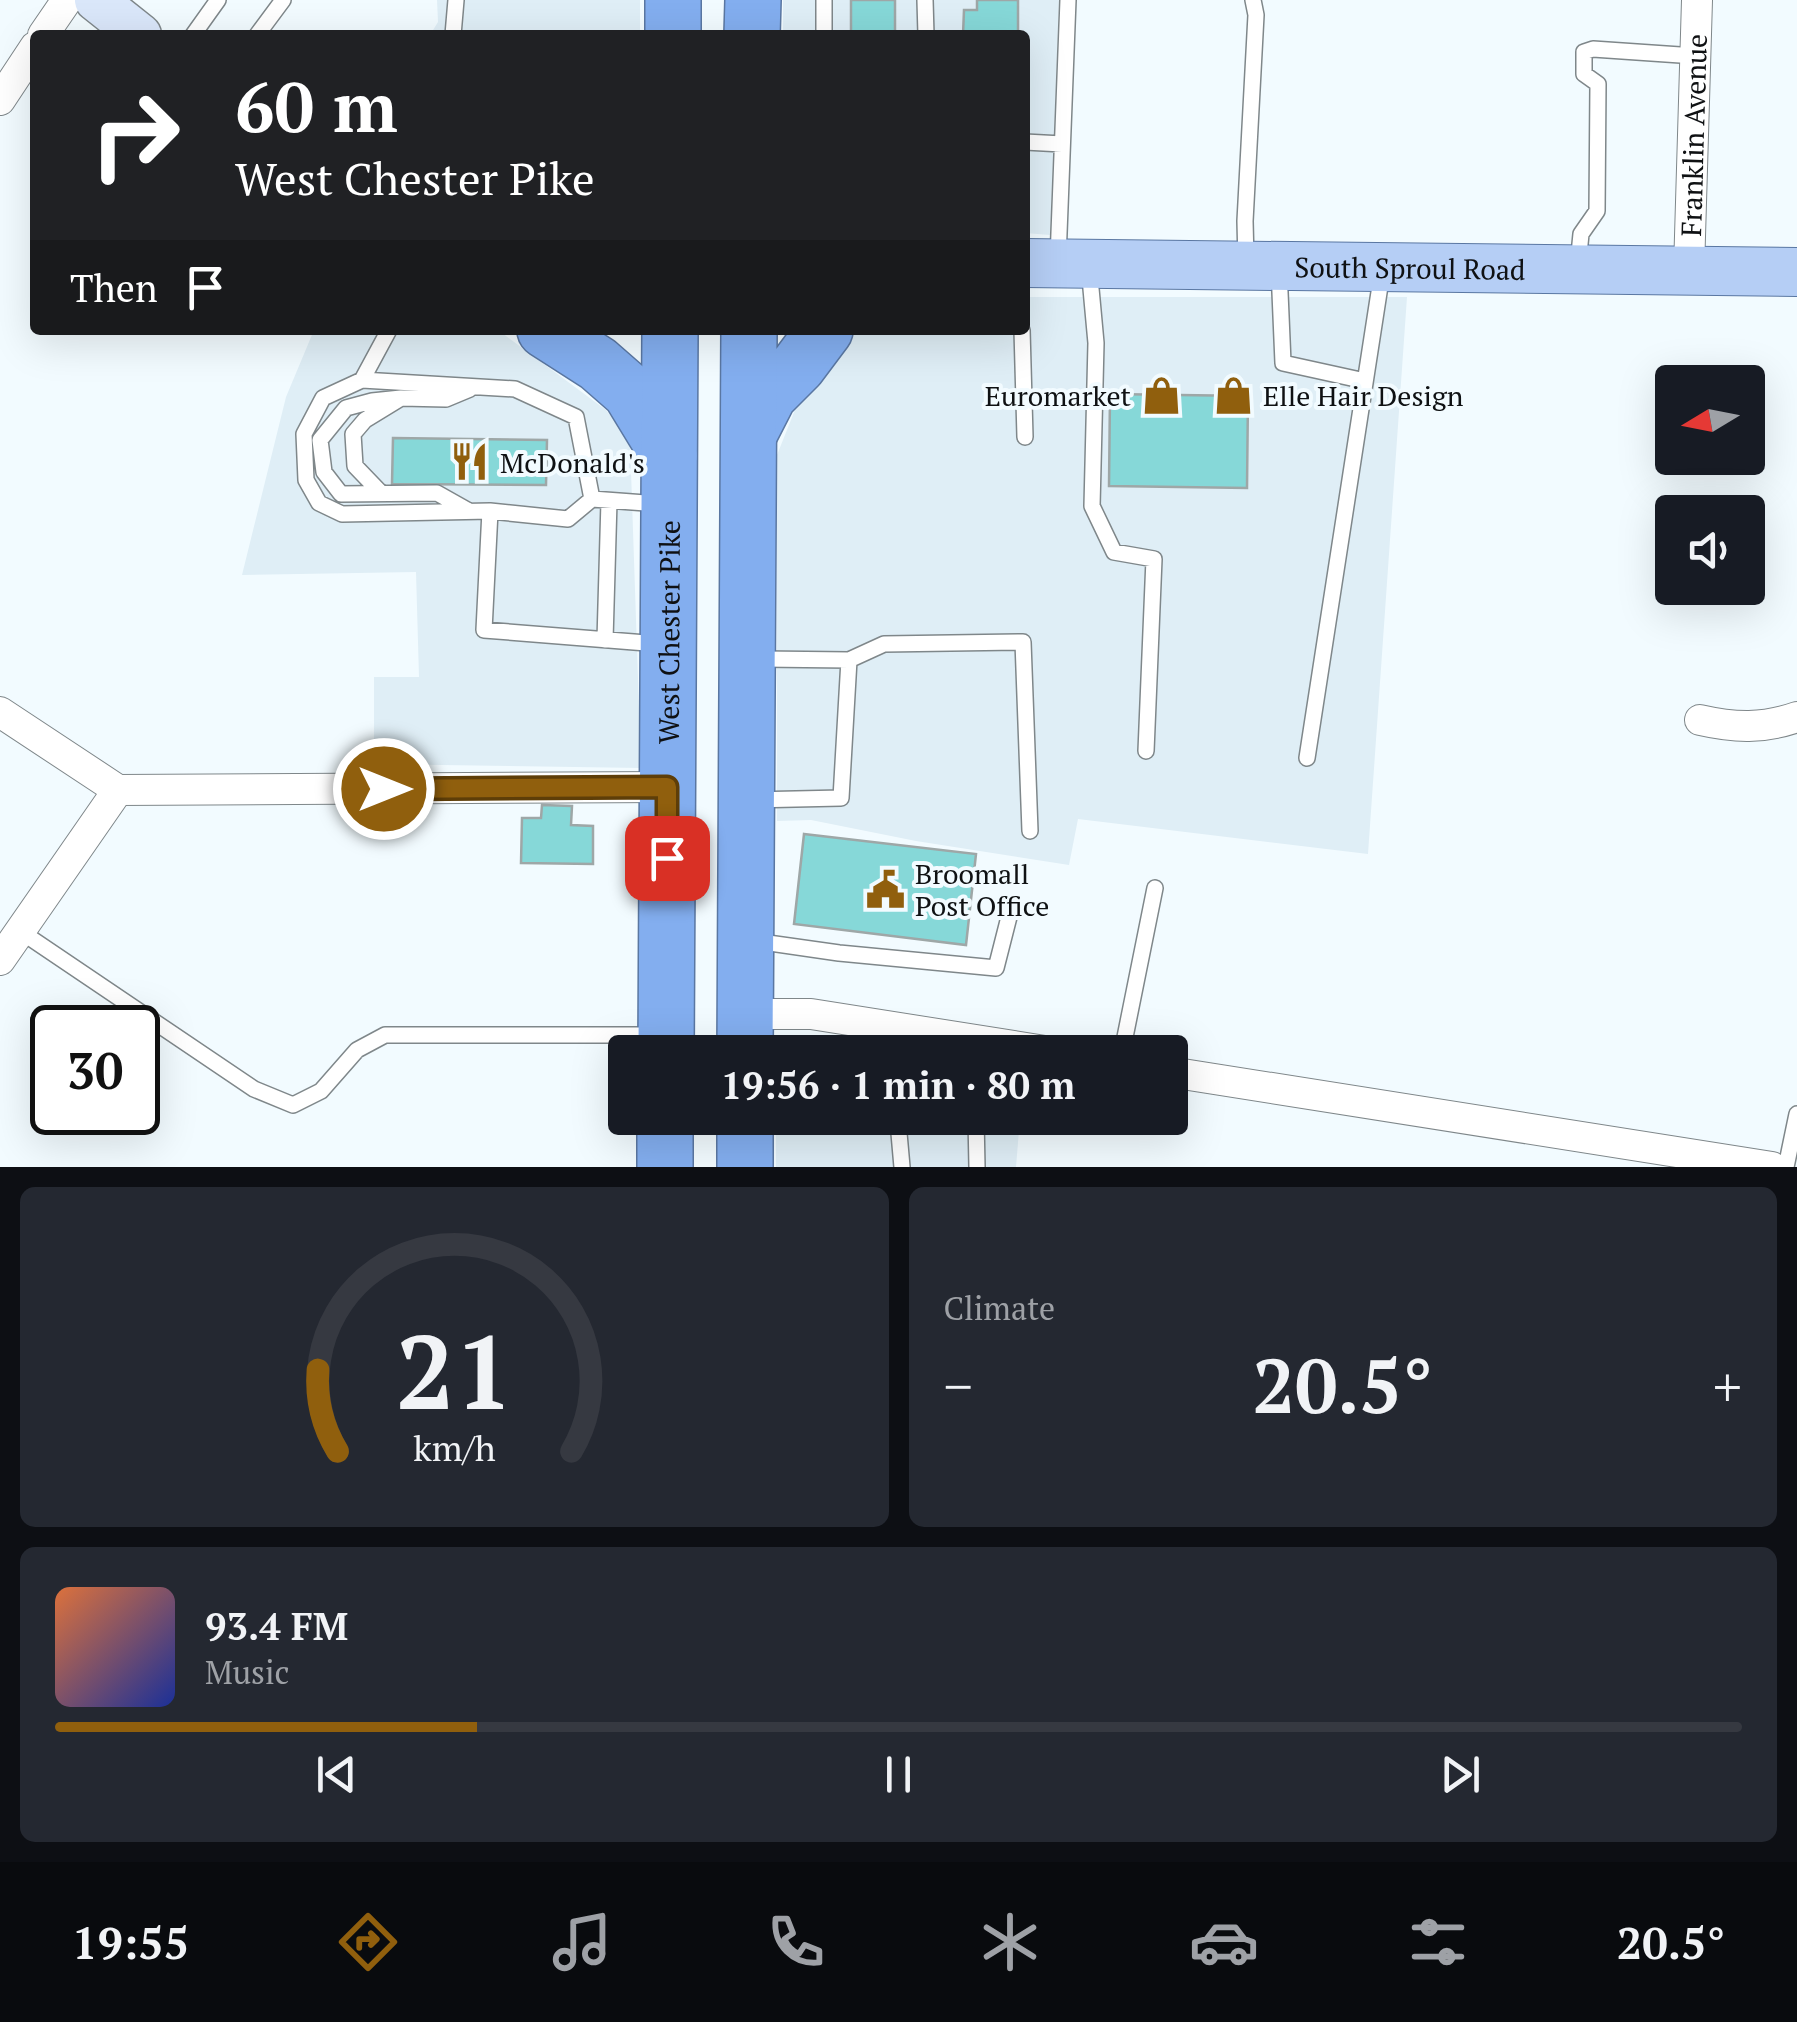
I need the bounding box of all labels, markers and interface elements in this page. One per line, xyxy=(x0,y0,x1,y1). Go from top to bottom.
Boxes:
street label: Franklin Avenue xyxy=(1672,33,1714,237)
text: 60 m xyxy=(235,59,398,152)
icon: right xyxy=(70,70,200,200)
text: West Chester Pike xyxy=(235,148,595,208)
street label: South Sproul Road xyxy=(1294,248,1526,287)
icon: arrive xyxy=(178,260,233,315)
text: Then xyxy=(70,263,158,313)
north arrow xyxy=(1655,365,1765,475)
map controls xyxy=(1655,365,1765,605)
shop icon: Euromarket xyxy=(1140,374,1182,416)
shop icon: Elle Hair Design xyxy=(1212,374,1254,416)
place label: Euromarket xyxy=(985,377,1132,414)
place label: Elle Hair Design xyxy=(1263,377,1464,414)
restaurant icon: McDonald's xyxy=(449,441,491,483)
place label: McDonald's xyxy=(500,444,645,481)
button: sound xyxy=(1655,495,1765,605)
street label: West Chester Pike xyxy=(649,520,687,744)
position arrow xyxy=(332,737,436,841)
pin xyxy=(625,816,710,901)
icon: arrive xyxy=(640,831,695,886)
place label: Broomall Post Office xyxy=(915,855,1049,924)
public building icon: Broomall Post Office xyxy=(864,868,906,910)
speed limit sign: 30 xyxy=(30,1005,160,1135)
text: 19:56 · 1 min · 80 m xyxy=(721,1060,1075,1110)
text: Climate xyxy=(944,1287,1055,1329)
text: 21 xyxy=(395,1301,513,1439)
text: 20.5° xyxy=(1253,1335,1433,1434)
text: − xyxy=(944,1349,973,1422)
text: + xyxy=(1713,1349,1742,1422)
text: km/h xyxy=(413,1424,496,1471)
text: 93.4 FM xyxy=(205,1601,348,1651)
text: Music xyxy=(205,1651,290,1693)
icon: previous xyxy=(309,1747,364,1802)
icon: pause xyxy=(871,1747,926,1802)
icon: next xyxy=(1433,1747,1488,1802)
icon: directions xyxy=(333,1907,403,1977)
icon: music xyxy=(547,1907,617,1977)
icon: phone xyxy=(761,1907,831,1977)
icon: climate xyxy=(975,1907,1045,1977)
icon: car xyxy=(1189,1907,1259,1977)
icon: filters xyxy=(1403,1907,1473,1977)
text: 19:55 xyxy=(72,1912,189,1972)
text: 20.5° xyxy=(1617,1912,1725,1972)

